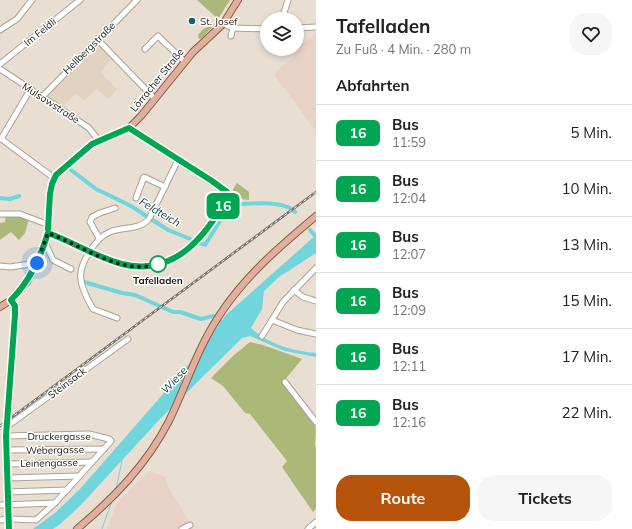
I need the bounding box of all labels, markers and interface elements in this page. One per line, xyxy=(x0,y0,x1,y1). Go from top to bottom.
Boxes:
map controls xyxy=(260,12,304,56)
button: layers xyxy=(260,12,304,56)
button: heart xyxy=(570,13,612,55)
text: Tafelladen xyxy=(336,14,431,38)
street label: Im Feldli xyxy=(21,15,59,49)
place label: St. Josef xyxy=(200,15,238,28)
marker: St. Josef xyxy=(187,16,197,26)
street label: Hellbergstraße xyxy=(60,19,118,77)
text: Zu Fuß · 4 Min. · 280 m xyxy=(336,41,471,57)
street label: Lörracher Straße xyxy=(127,46,187,114)
text: Abfahrten xyxy=(336,76,409,95)
street label: Mulsowstraße xyxy=(20,80,82,126)
text: Bus xyxy=(392,115,419,134)
text: 5 Min. xyxy=(570,123,612,142)
text: 16 xyxy=(350,124,366,142)
text: 11:59 xyxy=(392,134,426,150)
text: Bus xyxy=(392,171,419,190)
text: 10 Min. xyxy=(561,179,612,198)
text: 16 xyxy=(350,180,366,198)
text: 12:04 xyxy=(392,190,426,206)
line badge: 16 xyxy=(205,193,241,219)
water label: Feldteich xyxy=(137,194,183,230)
text: 16 xyxy=(215,197,231,215)
text: Bus xyxy=(392,227,419,246)
text: 13 Min. xyxy=(561,235,612,254)
text: 16 xyxy=(350,236,366,254)
text: 12:07 xyxy=(392,246,426,262)
your location xyxy=(27,253,47,273)
marker: Tafelladen xyxy=(149,255,167,273)
place label: Tafelladen xyxy=(133,274,183,287)
text: Bus xyxy=(392,283,419,302)
text: 15 Min. xyxy=(561,291,612,310)
text: 16 xyxy=(350,292,366,310)
text: 12:09 xyxy=(392,302,426,318)
text: Bus xyxy=(392,339,419,358)
text: 17 Min. xyxy=(561,347,612,366)
text: 16 xyxy=(350,348,366,366)
text: 12:11 xyxy=(392,358,426,374)
water label: Wiese xyxy=(158,363,190,397)
street label: Steinsack xyxy=(45,364,89,402)
text: Bus xyxy=(392,395,419,414)
text: 22 Min. xyxy=(561,403,612,422)
text: 16 xyxy=(350,404,366,422)
text: 12:16 xyxy=(392,414,426,430)
street label: Druckergasse xyxy=(27,430,91,443)
street label: Webergasse xyxy=(26,443,84,457)
street label: Leinengasse xyxy=(20,456,78,470)
button: Route xyxy=(336,475,470,521)
button: Tickets xyxy=(478,475,612,521)

